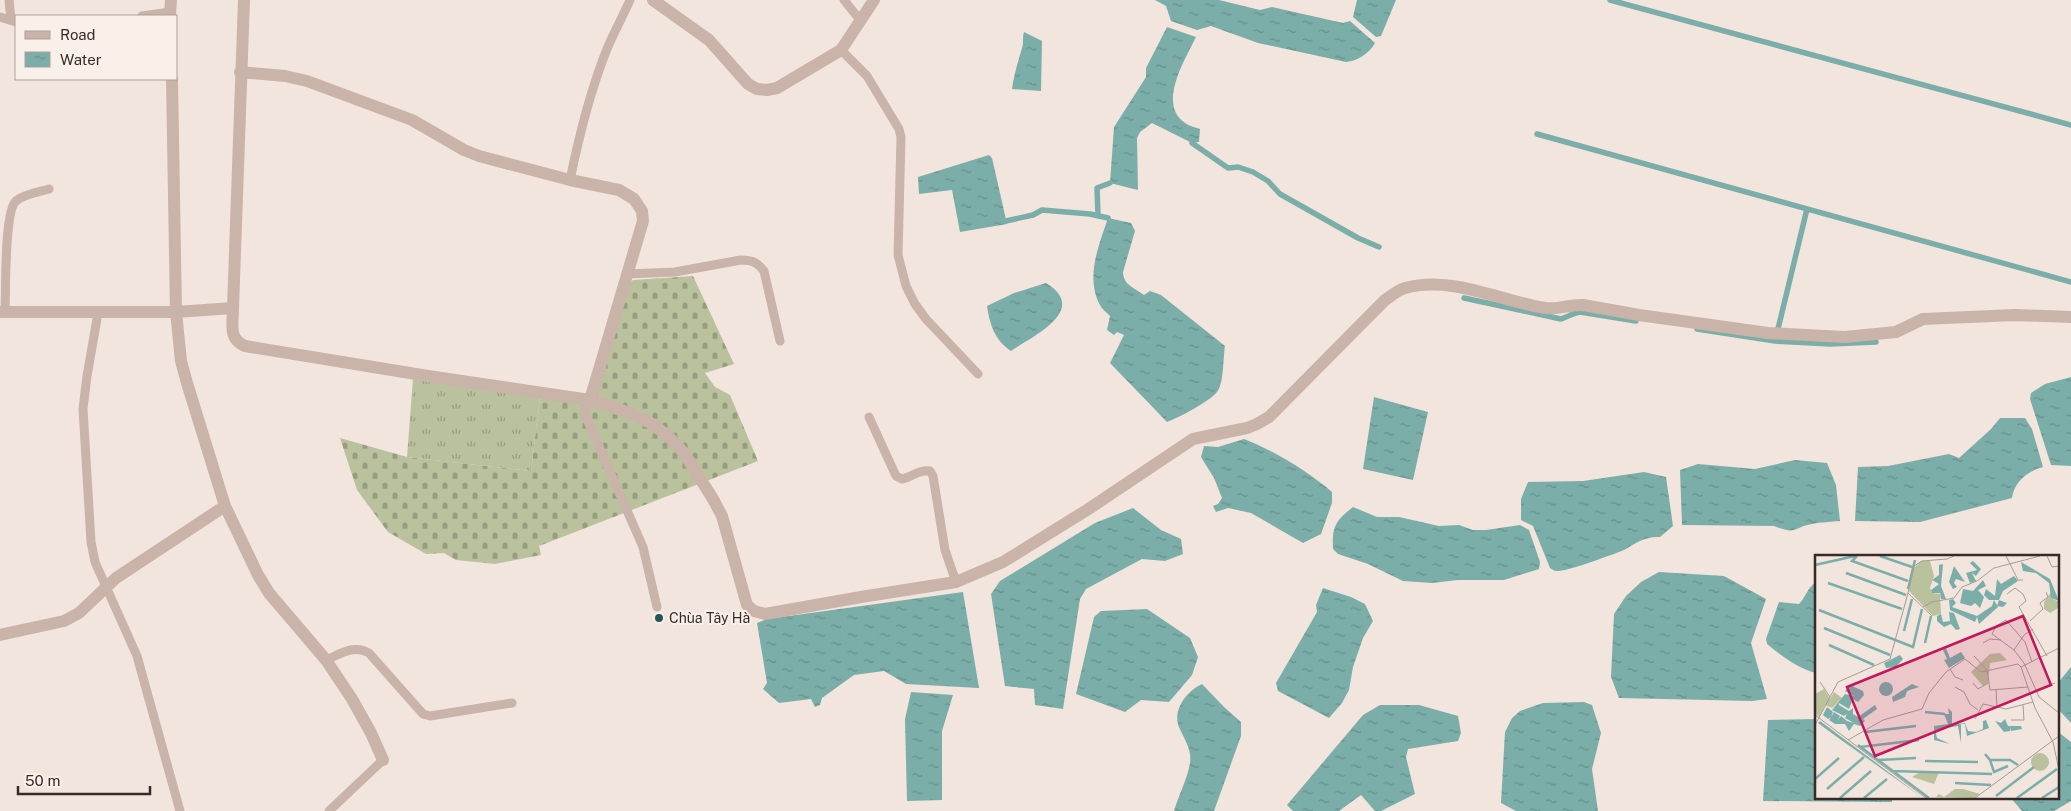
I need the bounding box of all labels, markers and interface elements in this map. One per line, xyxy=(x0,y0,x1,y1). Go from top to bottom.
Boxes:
legend xyxy=(15,15,178,80)
text: Road xyxy=(60,26,96,43)
text: Water xyxy=(60,51,102,68)
inset map xyxy=(1815,555,2058,798)
place label: Chùa Tây Hà xyxy=(669,610,750,626)
marker: Chùa Tây Hà xyxy=(653,612,665,624)
scale bar xyxy=(18,764,150,796)
text: 50 m xyxy=(25,772,60,789)

